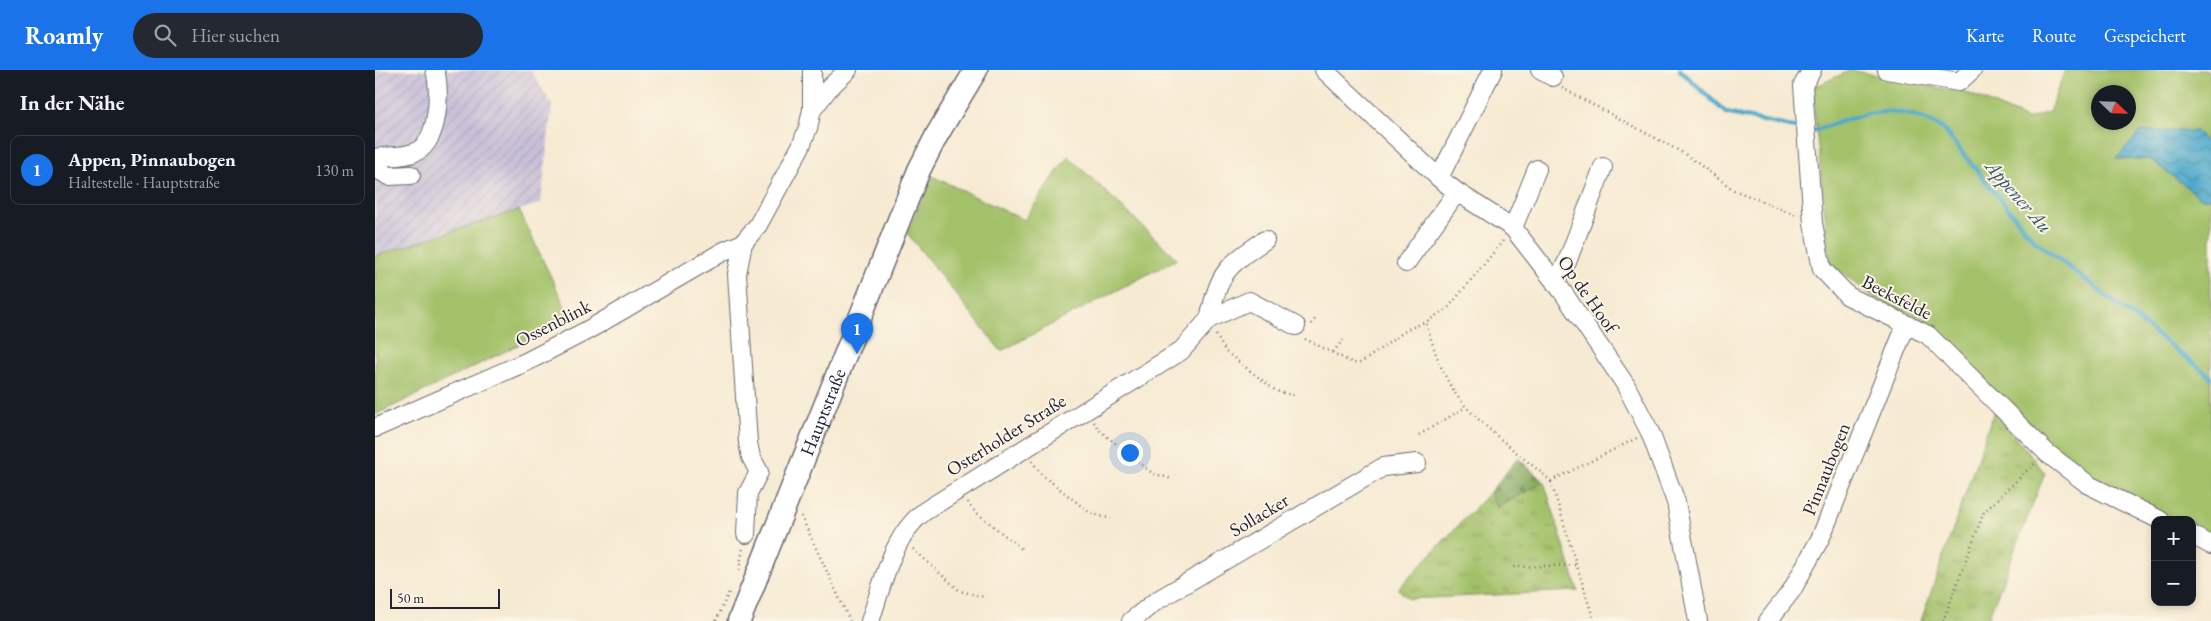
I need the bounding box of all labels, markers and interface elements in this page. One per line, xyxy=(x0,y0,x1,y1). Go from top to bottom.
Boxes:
search box xyxy=(133,13,483,58)
text: Roamly xyxy=(25,20,103,51)
icon: search xyxy=(151,21,179,49)
text: Hier suchen xyxy=(191,23,280,48)
text: Karte xyxy=(1966,24,2004,47)
text: Route xyxy=(2032,24,2076,47)
text: Gespeichert xyxy=(2104,24,2186,47)
north arrow xyxy=(2091,85,2136,130)
text: In der Nähe xyxy=(20,89,125,116)
text: Appen, Pinnaubogen xyxy=(68,147,236,172)
water label: Appener Au xyxy=(1979,152,2058,238)
text: 1 xyxy=(33,160,41,181)
text: 130 m xyxy=(315,160,354,181)
text: Haltestelle · Hauptstraße xyxy=(68,172,220,193)
street label: Op de Hoof xyxy=(1552,250,1625,339)
street label: Beeksfelde xyxy=(1858,269,1936,325)
street label: Ossenblink xyxy=(511,293,596,353)
pin: 1 xyxy=(841,313,873,354)
street label: Hauptstraße xyxy=(794,365,851,459)
street label: Osterholder Straße xyxy=(941,388,1071,482)
street label: Pinnaubogen xyxy=(1796,419,1856,519)
your location xyxy=(1117,440,1143,466)
street label: Sollacker xyxy=(1225,487,1294,542)
map controls xyxy=(2151,516,2196,606)
button: + xyxy=(2151,516,2196,561)
button: − xyxy=(2151,561,2196,606)
scale bar xyxy=(390,586,500,609)
text: 50 m xyxy=(397,589,424,607)

